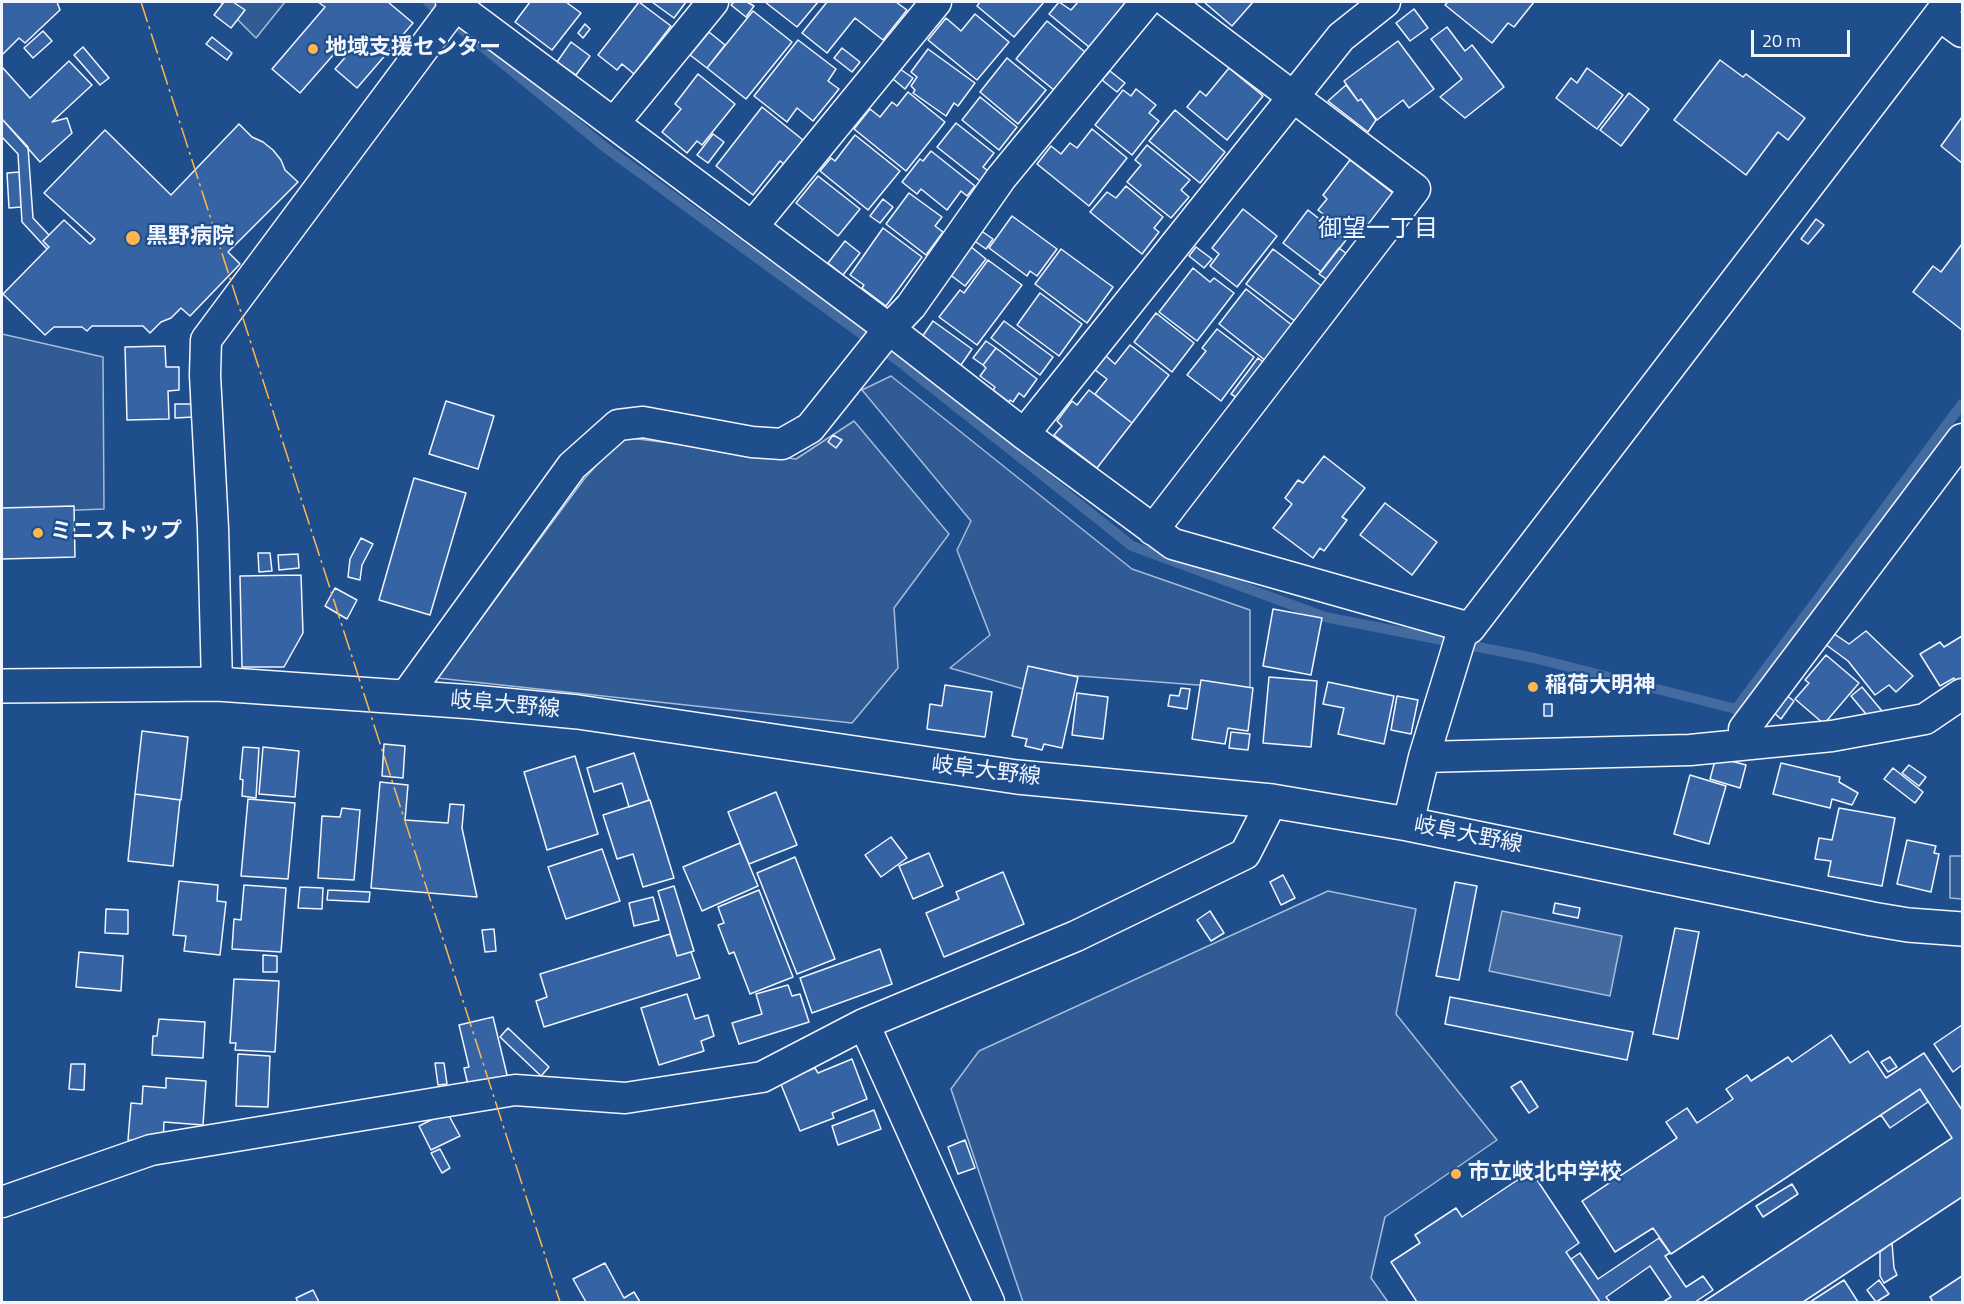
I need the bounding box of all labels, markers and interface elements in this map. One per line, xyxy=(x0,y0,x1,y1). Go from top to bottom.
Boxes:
scale bar xyxy=(1754,18,1853,56)
text: 20 m xyxy=(1762,27,1801,54)
place label: 地域支援センター xyxy=(325,36,501,62)
marker: 地域支援センター xyxy=(306,42,320,56)
district label: 御望一丁目 xyxy=(1318,216,1438,244)
place label: 黒野病院 xyxy=(146,225,234,251)
marker: 黒野病院 xyxy=(124,229,142,247)
place label: ミニストップ xyxy=(50,520,182,546)
marker: ミニストップ xyxy=(31,526,45,540)
place label: 稲荷大明神 xyxy=(1545,674,1655,700)
marker: 稲荷大明神 xyxy=(1526,680,1540,694)
street label: 岐阜大野線 xyxy=(449,688,561,724)
street label: 岐阜大野線 xyxy=(930,752,1042,792)
street label: 岐阜大野線 xyxy=(1411,813,1525,859)
place label: 市立岐北中学校 xyxy=(1468,1161,1622,1187)
marker: 市立岐北中学校 xyxy=(1449,1167,1463,1181)

